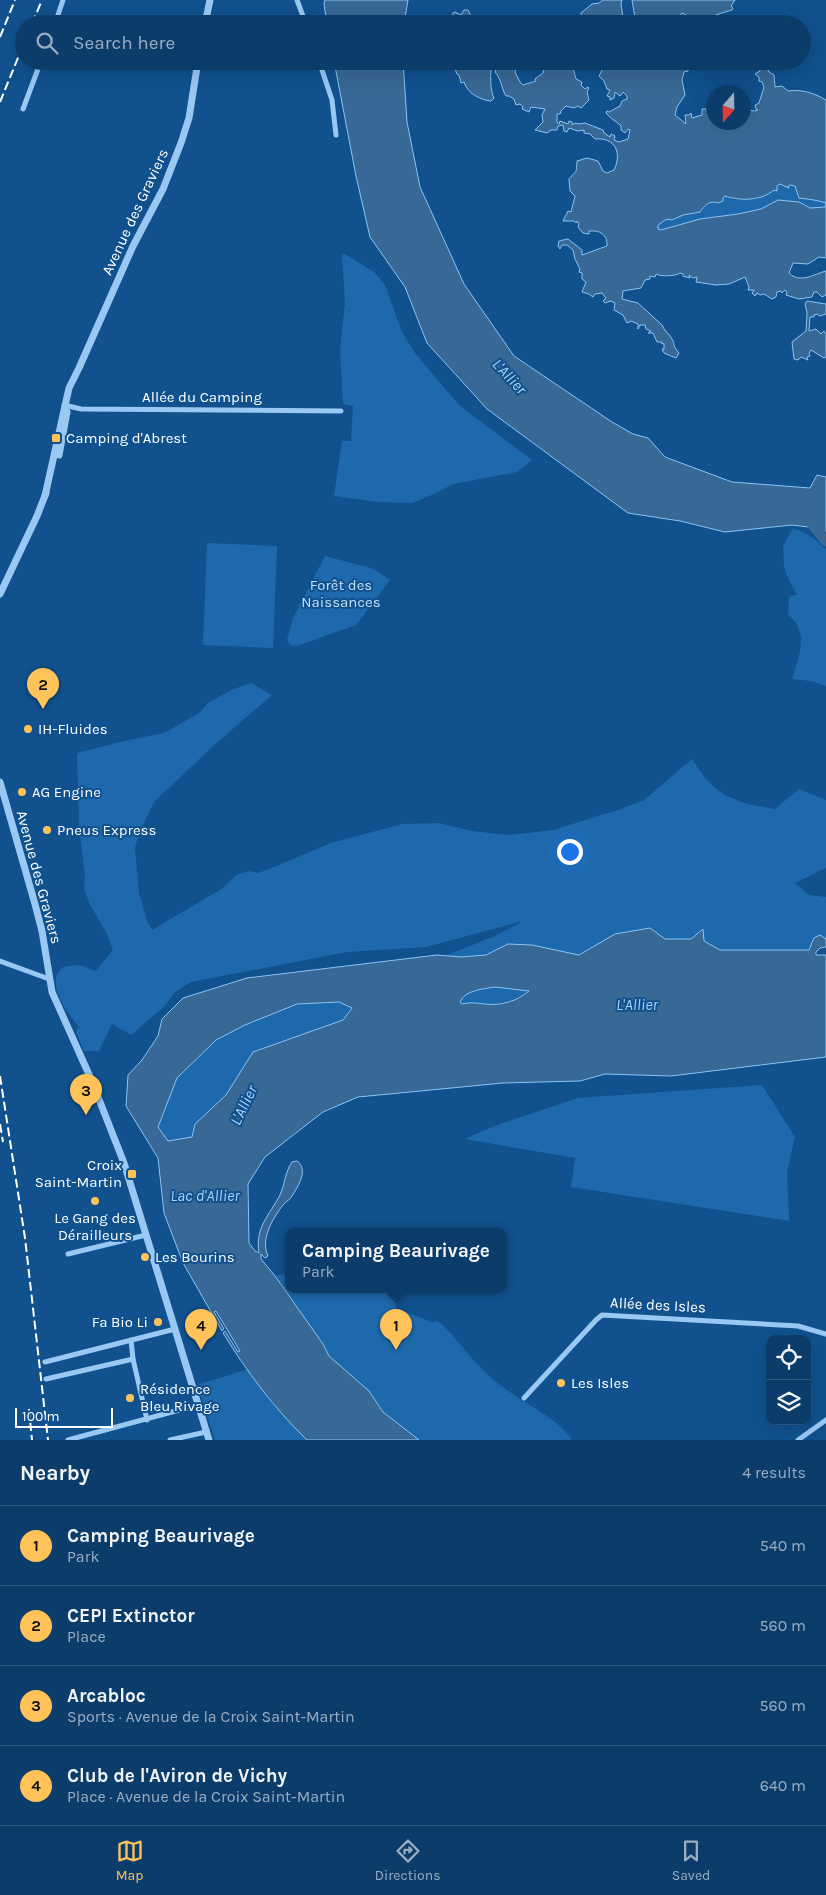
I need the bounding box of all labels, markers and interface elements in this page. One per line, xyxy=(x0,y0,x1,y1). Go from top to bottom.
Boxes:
search box xyxy=(15,15,811,70)
icon: search xyxy=(33,29,61,57)
text: Search here xyxy=(73,32,175,54)
north arrow xyxy=(706,85,751,130)
street label: Avenue des Graviers xyxy=(98,146,172,278)
water label: L'Allier xyxy=(488,354,531,399)
street label: Allée du Camping xyxy=(142,388,262,406)
place label: Camping d'Abrest xyxy=(66,429,187,447)
marker: Camping d'Abrest xyxy=(50,432,62,444)
park label: Forêt des Naissances xyxy=(301,576,381,611)
pin: 2 xyxy=(27,668,59,709)
place label: IH-Fluides xyxy=(38,720,108,738)
marker: IH-Fluides xyxy=(22,723,34,735)
place label: AG Engine xyxy=(32,783,101,801)
marker: AG Engine xyxy=(16,786,28,798)
street label: Avenue des Graviers xyxy=(13,808,65,946)
place label: Pneus Express xyxy=(57,821,156,839)
marker: Pneus Express xyxy=(41,824,53,836)
your location xyxy=(557,839,583,865)
water label: L'Allier xyxy=(616,995,659,1014)
pin: 3 xyxy=(70,1074,102,1115)
water label: L'Allier xyxy=(226,1082,261,1128)
place label: Croix Saint-Martin xyxy=(35,1156,122,1191)
marker: Croix Saint-Martin xyxy=(126,1168,138,1180)
water label: Lac d'Allier xyxy=(170,1186,240,1205)
marker: Le Gang des Dérailleurs xyxy=(89,1195,101,1207)
place label: Le Gang des Dérailleurs xyxy=(54,1209,136,1244)
popup xyxy=(285,1228,507,1293)
text: Camping Beaurivage xyxy=(302,1240,490,1262)
place label: Les Bourins xyxy=(155,1248,235,1266)
marker: Les Bourins xyxy=(139,1251,151,1263)
text: Park xyxy=(302,1262,335,1281)
street label: Allée des Isles xyxy=(610,1294,706,1316)
pin: 4 xyxy=(185,1309,217,1350)
pin: 1 xyxy=(380,1309,412,1350)
place label: Fa Bio Li xyxy=(92,1313,148,1331)
marker: Fa Bio Li xyxy=(152,1316,164,1328)
map controls xyxy=(766,1335,811,1425)
button: locate xyxy=(766,1335,811,1380)
place label: Les Isles xyxy=(571,1374,629,1392)
marker: Les Isles xyxy=(555,1377,567,1389)
place label: Résidence Bleu Rivage xyxy=(140,1380,220,1415)
button: layers xyxy=(766,1380,811,1425)
marker: Résidence Bleu Rivage xyxy=(124,1392,136,1404)
scale bar xyxy=(15,1405,112,1428)
text: 100 m xyxy=(22,1408,60,1425)
text: Nearby xyxy=(20,1461,90,1485)
text: 4 results xyxy=(742,1463,806,1482)
text: Camping Beaurivage xyxy=(67,1525,255,1547)
text: 1 xyxy=(33,1536,39,1555)
text: 540 m xyxy=(760,1536,806,1555)
text: Park xyxy=(67,1547,99,1566)
text: CEPI Extinctor xyxy=(67,1605,195,1627)
text: 2 xyxy=(31,1616,41,1635)
text: 560 m xyxy=(760,1616,806,1635)
text: Place xyxy=(67,1627,106,1646)
text: Arcabloc xyxy=(67,1685,146,1707)
text: 3 xyxy=(31,1696,41,1715)
text: 560 m xyxy=(760,1696,806,1715)
text: Sports · Avenue de la Croix Saint-Martin xyxy=(67,1707,355,1726)
text: Club de l'Aviron de Vichy xyxy=(67,1765,287,1787)
text: 4 xyxy=(31,1776,41,1795)
text: 640 m xyxy=(760,1776,806,1795)
text: Place · Avenue de la Croix Saint-Martin xyxy=(67,1787,345,1806)
tab: Map xyxy=(116,1837,144,1884)
tab: Directions xyxy=(375,1837,441,1884)
tab: Saved xyxy=(672,1837,710,1884)

